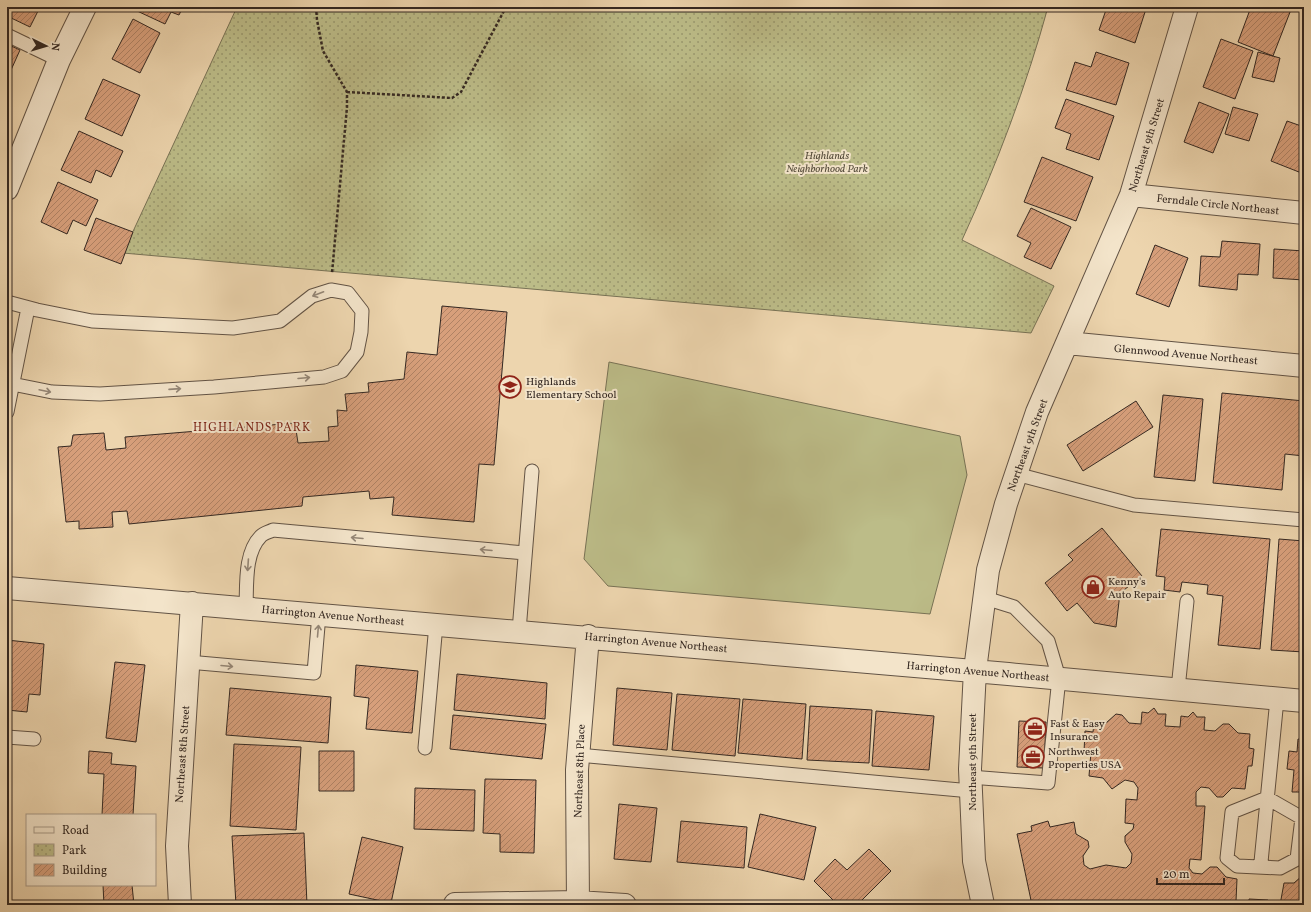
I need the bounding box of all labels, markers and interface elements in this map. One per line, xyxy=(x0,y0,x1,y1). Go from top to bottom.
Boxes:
north arrow xyxy=(26,26,66,66)
text: N xyxy=(47,42,62,51)
street label: Northeast 9th Street xyxy=(1126,96,1169,194)
park label: Highlands Neighborhood Park xyxy=(786,149,868,177)
street label: Ferndale Circle Northeast xyxy=(1156,192,1280,219)
one-way arrow xyxy=(312,291,324,299)
street label: Glennwood Avenue Northeast xyxy=(1113,342,1259,369)
school or university icon: Highlands Elementary School xyxy=(497,374,523,400)
one-way arrow xyxy=(297,375,310,382)
place label: Highlands Elementary School xyxy=(526,375,617,403)
one-way arrow xyxy=(168,386,181,393)
one-way arrow xyxy=(38,387,51,395)
street label: Northeast 9th Street xyxy=(1005,397,1052,494)
district label: HIGHLANDS PARK xyxy=(193,420,311,436)
one-way arrow xyxy=(351,534,364,541)
one-way arrow xyxy=(480,546,493,553)
one-way arrow xyxy=(245,558,252,571)
shop icon: Kenny's Auto Repair xyxy=(1080,574,1106,600)
place label: Kenny's Auto Repair xyxy=(1108,575,1166,603)
street label: Harrington Avenue Northeast xyxy=(261,603,405,630)
one-way arrow xyxy=(314,625,321,638)
street label: Harrington Avenue Northeast xyxy=(584,630,728,657)
street label: Harrington Avenue Northeast xyxy=(906,659,1050,686)
one-way arrow xyxy=(220,662,233,669)
street label: Northeast 8th Street xyxy=(173,705,194,803)
street label: Northeast 9th Street xyxy=(966,713,981,811)
office icon: Fast & Easy Insurance xyxy=(1022,716,1048,742)
place label: Fast & Easy Insurance xyxy=(1050,717,1105,745)
street label: Northeast 8th Place xyxy=(571,724,590,818)
office icon: Northwest Properties USA xyxy=(1020,744,1046,770)
place label: Northwest Properties USA xyxy=(1048,745,1122,773)
legend xyxy=(26,814,156,886)
text: Road xyxy=(62,823,89,839)
text: Park xyxy=(62,843,87,859)
scale bar xyxy=(1157,860,1224,886)
text: Building xyxy=(62,863,107,879)
text: 20 m xyxy=(1163,867,1190,883)

